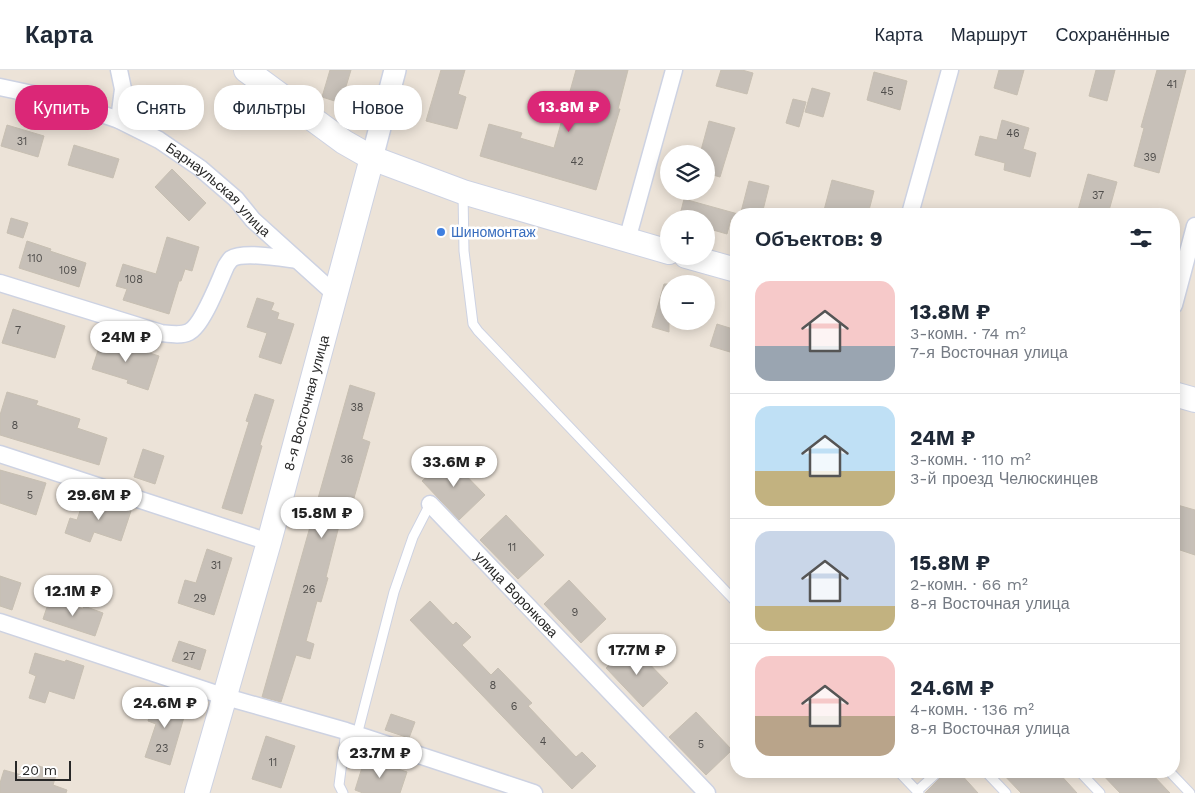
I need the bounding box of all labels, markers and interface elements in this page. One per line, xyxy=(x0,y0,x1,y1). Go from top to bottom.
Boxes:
text: Карта xyxy=(25,21,93,49)
text: Карта xyxy=(875,24,923,45)
text: Маршрут xyxy=(951,24,1027,45)
text: Сохранённые xyxy=(1055,24,1170,45)
house number: 41 xyxy=(1167,78,1177,91)
chip: Купить xyxy=(15,85,108,130)
chip: Снять xyxy=(118,85,204,130)
chip: Фильтры xyxy=(214,85,324,130)
chip: Новое xyxy=(334,85,422,130)
house number: 45 xyxy=(880,85,894,98)
pin: 13.8M ₽ xyxy=(523,90,615,133)
text: 13.8M ₽ xyxy=(538,97,600,116)
house number: 46 xyxy=(1006,127,1020,140)
house number: 31 xyxy=(17,135,27,148)
street label: Барнаульская улица xyxy=(163,139,274,240)
map controls xyxy=(660,145,715,330)
button: layers xyxy=(660,145,715,200)
house number: 39 xyxy=(1143,151,1157,164)
house number: 42 xyxy=(570,155,584,168)
house number: 37 xyxy=(1092,189,1104,202)
button: + xyxy=(660,210,715,265)
place label: Шиномонтаж xyxy=(451,224,536,240)
icon: filters xyxy=(1127,224,1155,252)
marker: Шиномонтаж xyxy=(435,226,447,238)
text: Объектов: 9 xyxy=(755,226,883,251)
house number: 110 xyxy=(27,252,43,265)
house number: 109 xyxy=(59,264,77,277)
house number: 108 xyxy=(125,273,143,286)
button: − xyxy=(660,275,715,330)
text: 13.8M ₽ xyxy=(910,299,990,324)
icon: home xyxy=(795,301,855,361)
pin: 24M ₽ xyxy=(91,320,161,363)
house number: 7 xyxy=(15,324,21,337)
text: 3-комн. · 74 m² xyxy=(910,324,1026,343)
text: 24M ₽ xyxy=(101,327,151,346)
street label: 8-я Восточная улица xyxy=(280,333,332,473)
text: 7-я Восточная улица xyxy=(910,343,1068,362)
house number: 38 xyxy=(350,401,364,414)
house number: 8 xyxy=(12,419,19,432)
text: 24M ₽ xyxy=(910,425,975,450)
icon: home xyxy=(795,426,855,486)
pin: 33.6M ₽ xyxy=(408,446,500,488)
text: 3-комн. · 110 m² xyxy=(910,450,1031,469)
text: 33.6M ₽ xyxy=(422,452,486,471)
house number: 36 xyxy=(340,453,354,466)
text: 3-й проезд Челюскинцев xyxy=(910,469,1098,488)
pin: 29.6M ₽ xyxy=(53,478,145,521)
text: 29.6M ₽ xyxy=(67,485,131,504)
house number: 5 xyxy=(27,489,33,502)
pin: 15.8M ₽ xyxy=(276,496,368,539)
text: 15.8M ₽ xyxy=(291,503,353,522)
house number: 11 xyxy=(508,541,516,554)
street label: улица Воронкова xyxy=(472,548,561,641)
text: 15.8M ₽ xyxy=(910,550,990,575)
icon: home xyxy=(795,551,855,611)
house number: 31 xyxy=(211,559,221,572)
pin: 12.1M ₽ xyxy=(27,574,119,617)
text: 2-комн. · 66 m² xyxy=(910,575,1028,594)
text: 12.1M ₽ xyxy=(45,581,101,600)
house number: 26 xyxy=(302,583,316,596)
house number: 29 xyxy=(193,592,207,605)
text: 8-я Восточная улица xyxy=(910,594,1070,613)
house number: 9 xyxy=(572,606,579,619)
pin: 17.7M ₽ xyxy=(591,634,683,676)
text: 17.7M ₽ xyxy=(608,640,666,659)
house number: 27 xyxy=(183,650,195,663)
text: 24.6M ₽ xyxy=(910,675,994,700)
icon: home xyxy=(795,676,855,736)
house number: 8 xyxy=(490,679,497,692)
pin: 24.6M ₽ xyxy=(119,686,211,729)
text: 24.6M ₽ xyxy=(133,693,197,712)
house number: 6 xyxy=(511,700,518,713)
text: 4-комн. · 136 m² xyxy=(910,700,1034,719)
text: 8-я Восточная улица xyxy=(910,719,1070,738)
house number: 4 xyxy=(540,735,547,748)
pin: 23.7M ₽ xyxy=(334,736,426,779)
house number: 5 xyxy=(698,738,704,751)
house number: 23 xyxy=(156,742,168,755)
text: 23.7M ₽ xyxy=(349,743,411,762)
house number: 11 xyxy=(269,756,277,769)
scale bar xyxy=(15,758,71,781)
text: 20 m xyxy=(22,762,57,778)

